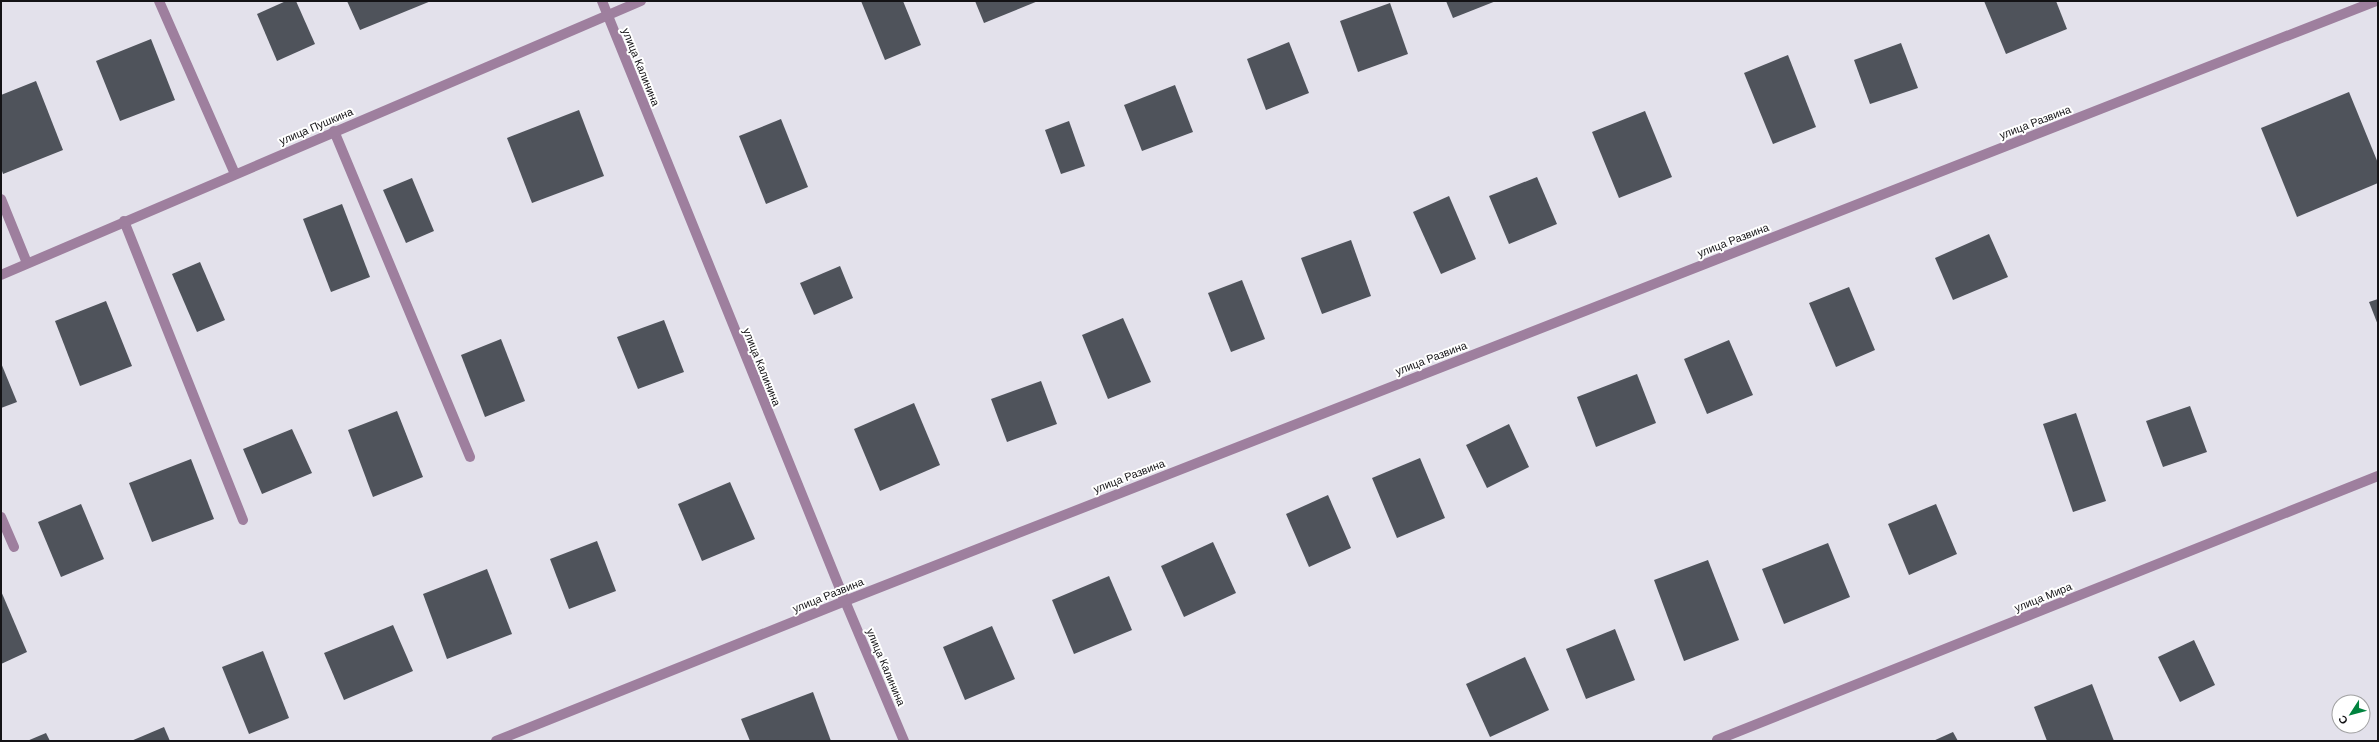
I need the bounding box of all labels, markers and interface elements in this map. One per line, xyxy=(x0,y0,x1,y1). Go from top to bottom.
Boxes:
street label: улица Калинина xyxy=(620,26,662,108)
street label: улица Развина xyxy=(1998,103,2073,141)
street label: улица Пушкина xyxy=(277,105,355,147)
street label: улица Развина xyxy=(1696,221,1771,259)
street label: улица Калинина xyxy=(741,326,783,408)
street label: улица Развина xyxy=(1394,339,1469,377)
street label: улица Развина xyxy=(1092,457,1167,495)
street label: улица Развина xyxy=(791,575,866,615)
street label: улица Мира xyxy=(2013,580,2074,614)
street label: улица Калинина xyxy=(864,627,908,708)
north arrow xyxy=(2331,694,2371,734)
text: С xyxy=(2336,713,2350,727)

